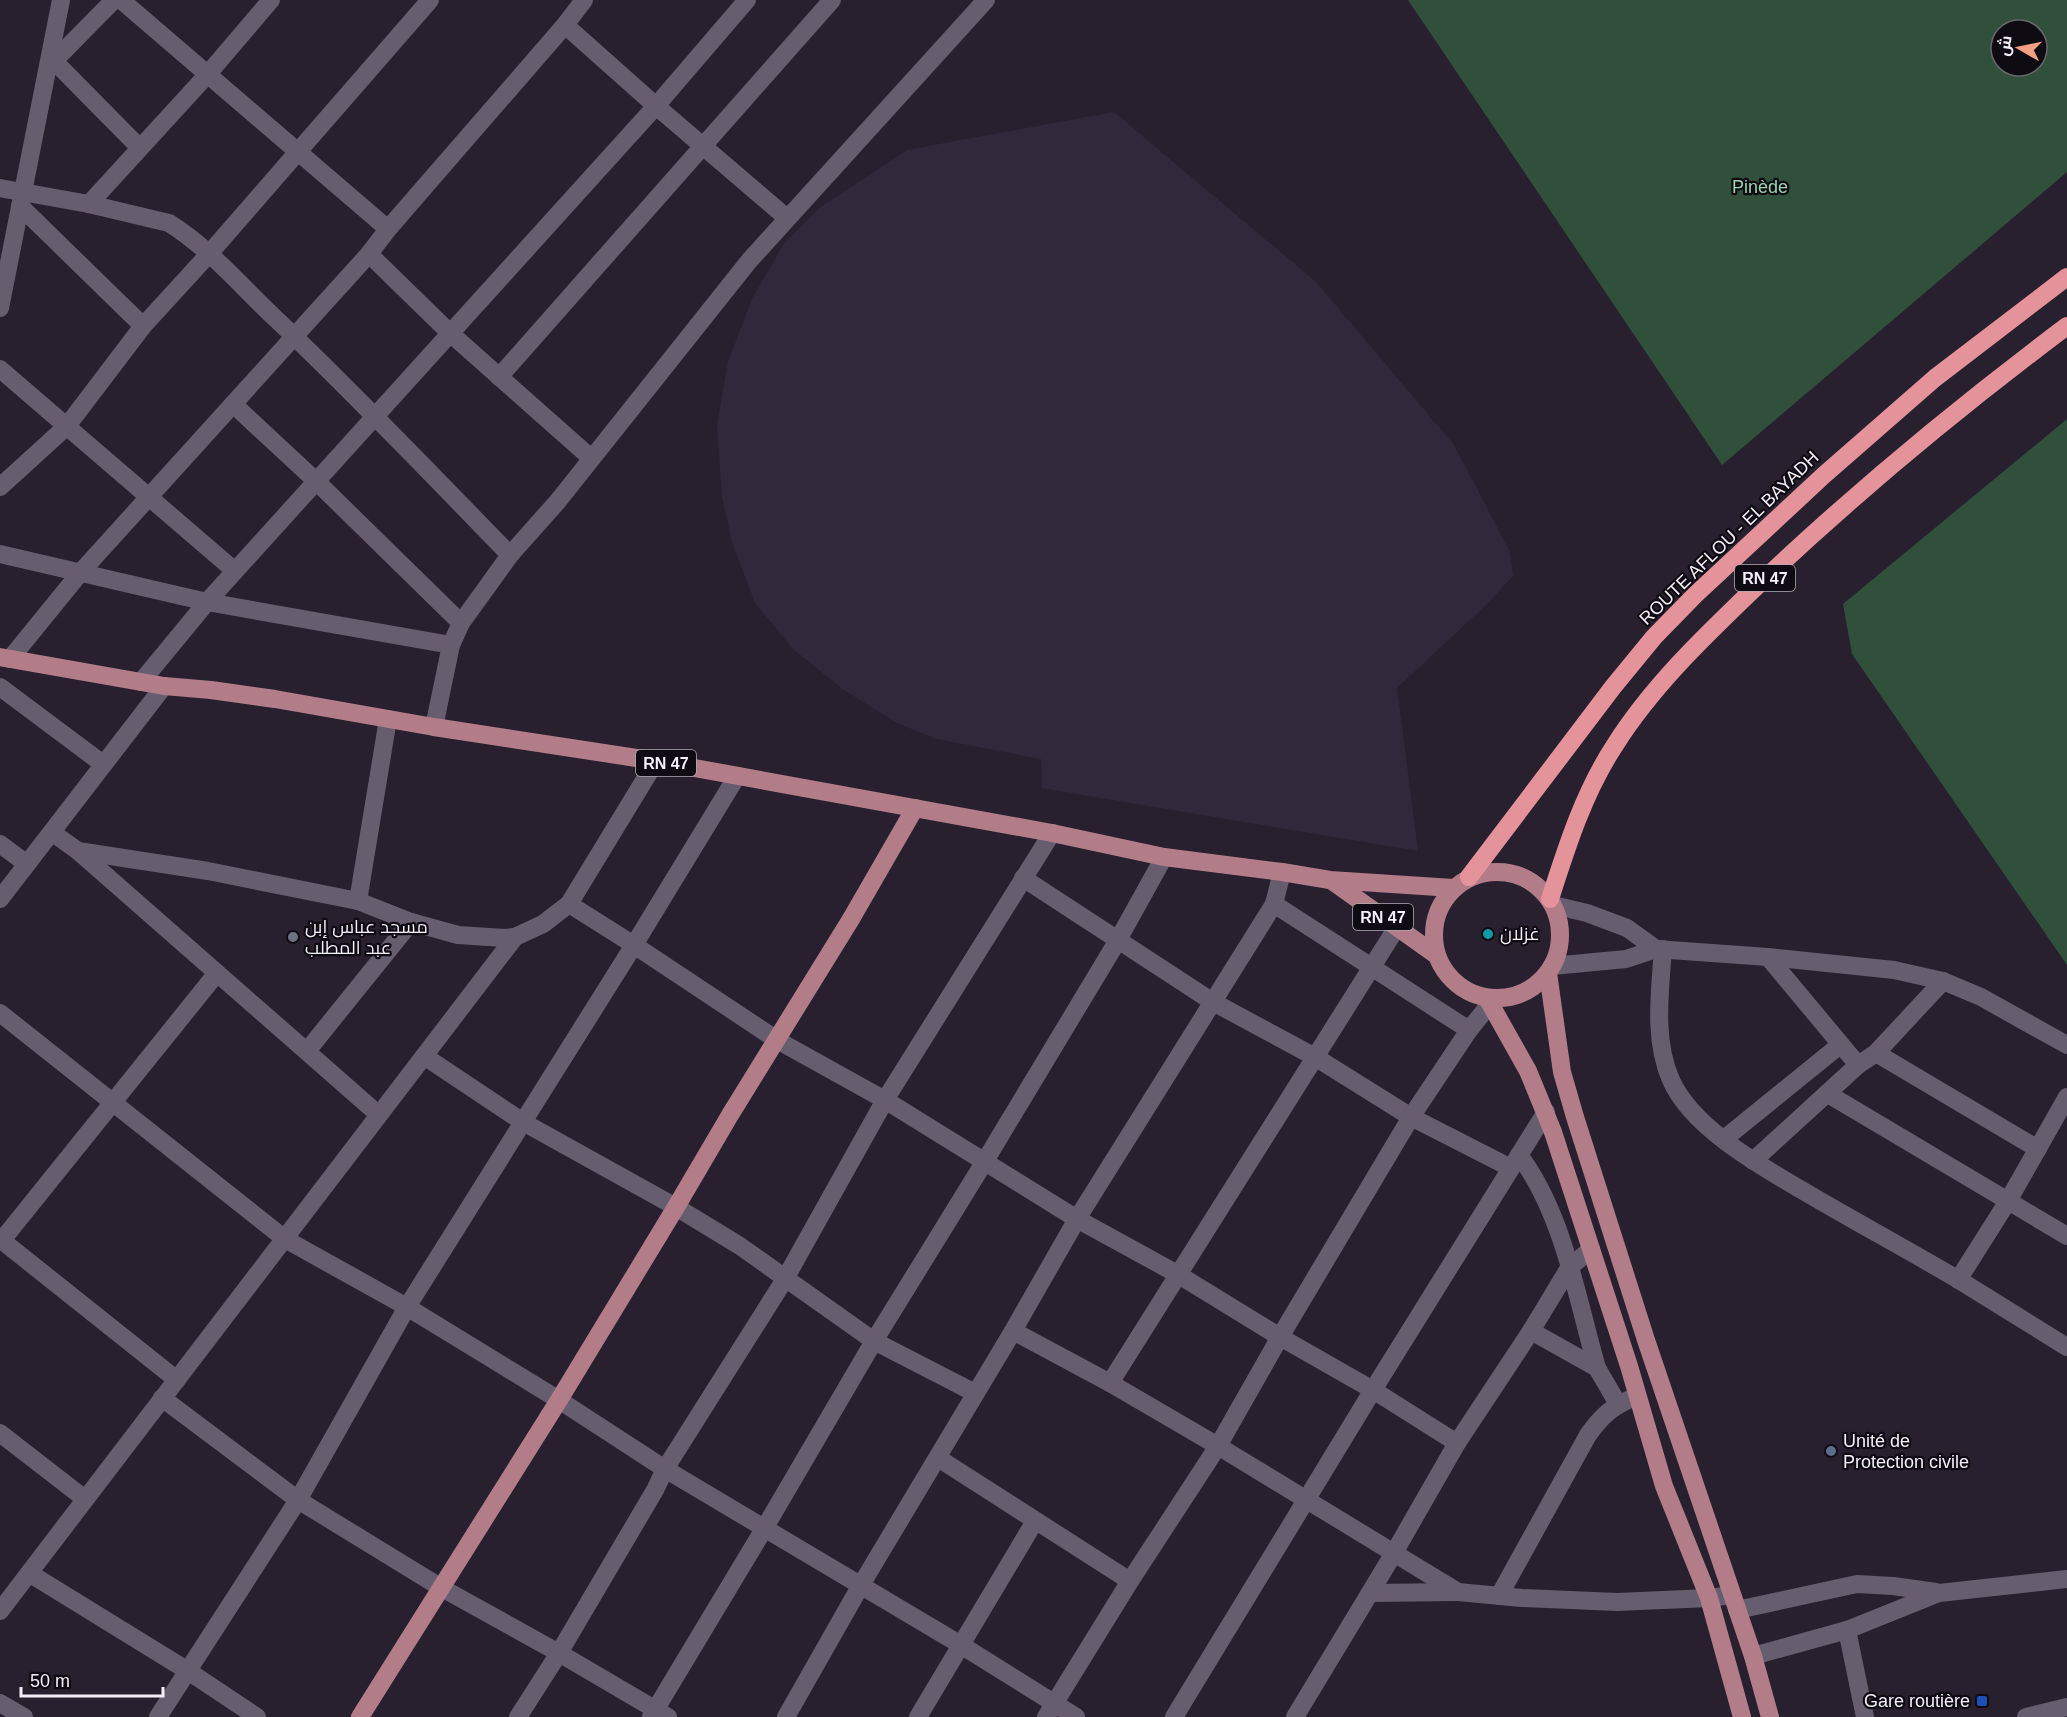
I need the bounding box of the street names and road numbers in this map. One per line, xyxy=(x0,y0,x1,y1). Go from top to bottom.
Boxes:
street label: ROUTE AFLOU - EL BAYADH xyxy=(1635,447,1823,629)
road number: RN 47 xyxy=(1735,565,1795,591)
road number: RN 47 xyxy=(636,750,696,776)
road number: RN 47 xyxy=(1353,904,1413,930)

